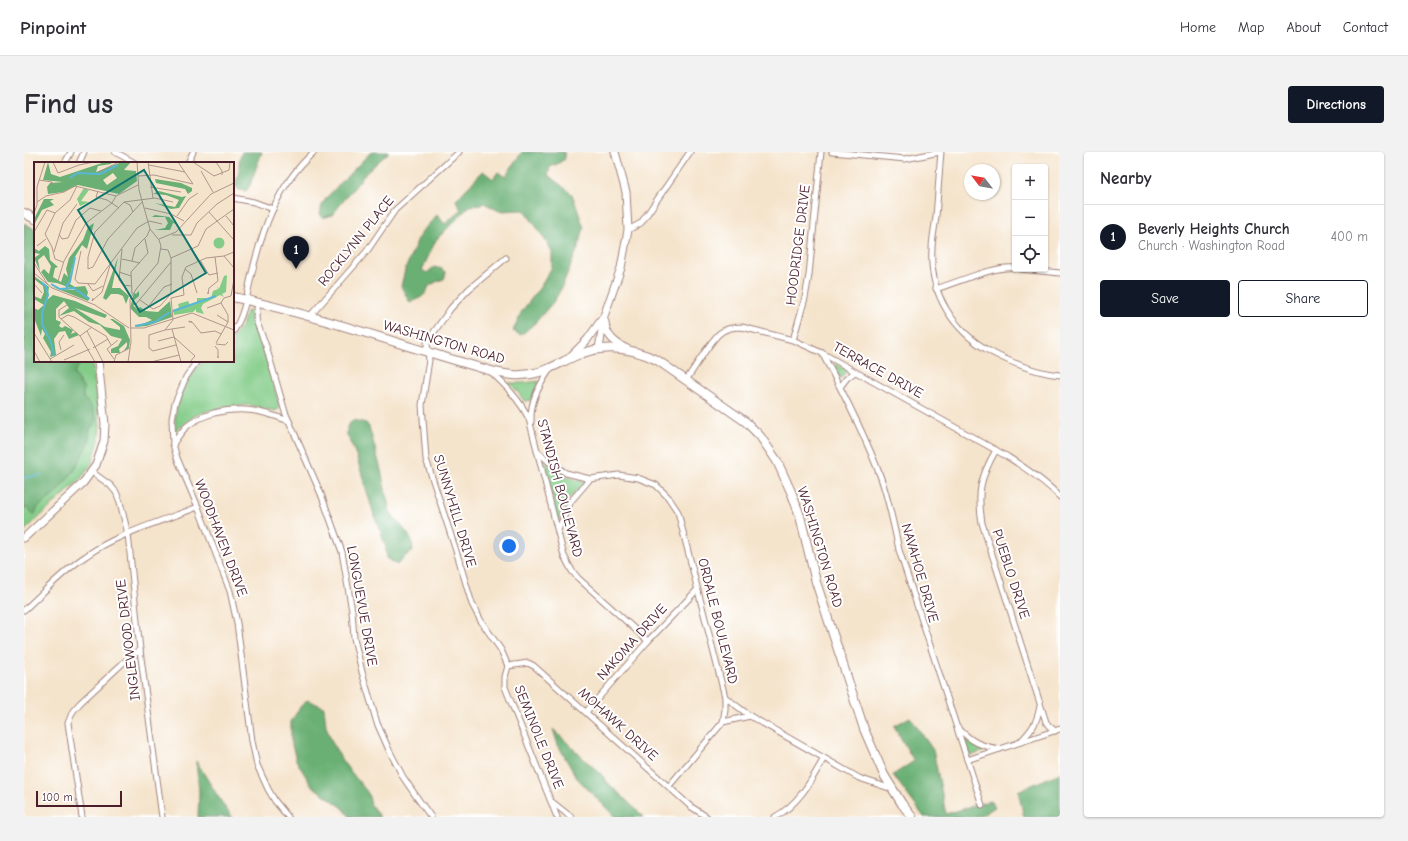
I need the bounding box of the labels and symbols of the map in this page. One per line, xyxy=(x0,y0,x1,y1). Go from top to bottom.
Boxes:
inset map xyxy=(34,162,234,362)
north arrow xyxy=(964,164,1000,200)
street label: HOODRIDGE DRIVE xyxy=(782,184,814,306)
street label: ROCKLYNN PLACE xyxy=(314,192,398,290)
pin: 1 xyxy=(283,236,309,269)
street label: WASHINGTON ROAD xyxy=(381,316,507,368)
street label: TERRACE DRIVE xyxy=(830,338,926,402)
street label: STANDISH BOULEVARD xyxy=(533,417,587,559)
street label: SUNNYHILL DRIVE xyxy=(430,453,480,569)
street label: WOODHAVEN DRIVE xyxy=(191,477,251,599)
street label: WASHINGTON ROAD xyxy=(793,484,847,610)
street label: NAVAHOE DRIVE xyxy=(898,521,942,625)
street label: PUEBLO DRIVE xyxy=(988,527,1034,621)
your location xyxy=(499,536,519,556)
street label: LONGUEVUE DRIVE xyxy=(343,545,381,667)
street label: ORDALE BOULEVARD xyxy=(694,556,742,686)
street label: INGLEWOOD DRIVE xyxy=(112,579,144,701)
street label: NAKOMA DRIVE xyxy=(593,600,671,684)
street label: SEMINOLE DRIVE xyxy=(510,683,568,791)
street label: MOHAWK DRIVE xyxy=(575,684,661,764)
scale bar xyxy=(36,789,122,808)

